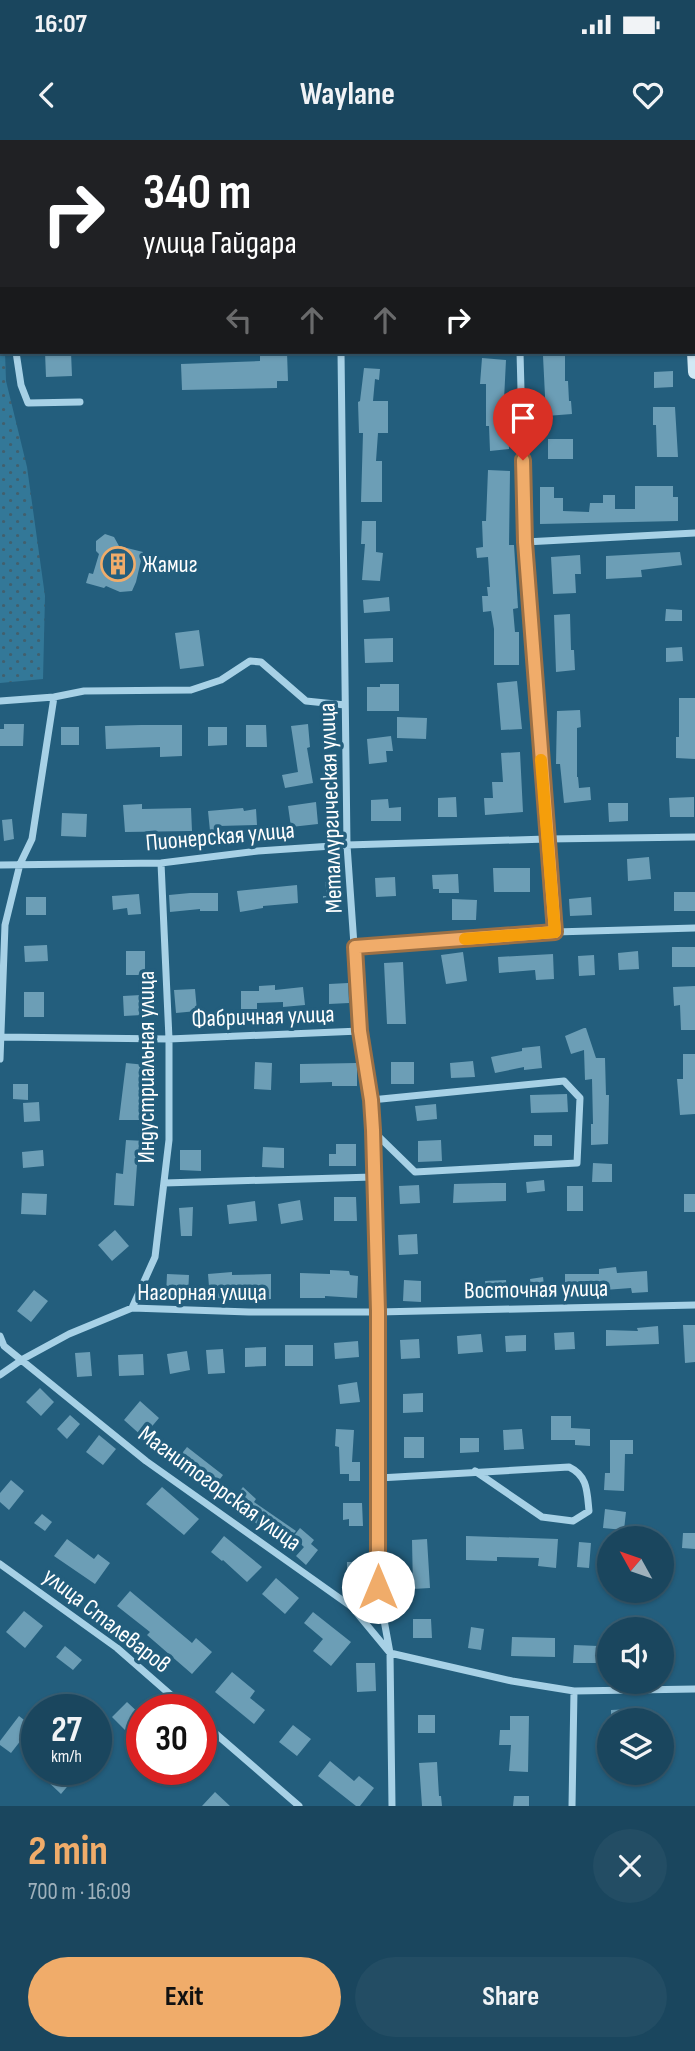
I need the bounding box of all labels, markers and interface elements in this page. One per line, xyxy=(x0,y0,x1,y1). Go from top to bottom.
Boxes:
text: 16:07 xyxy=(35,9,87,40)
text: Waylane xyxy=(300,75,395,114)
icon: back xyxy=(28,76,66,114)
icon: heart xyxy=(629,76,667,114)
text: 340 m xyxy=(143,164,251,223)
icon: right xyxy=(28,168,119,259)
text: улица Гайдара xyxy=(143,224,297,263)
icon: left xyxy=(220,301,258,339)
icon: ahead xyxy=(293,301,331,339)
icon: ahead xyxy=(366,301,404,339)
icon: right xyxy=(439,301,477,339)
pin xyxy=(493,388,553,460)
icon: arrive xyxy=(504,399,542,437)
building icon: Жамиг xyxy=(99,545,137,583)
place label: Жамиг xyxy=(142,550,198,579)
street label: Металлургическая улица xyxy=(312,702,349,914)
street label: Пионерская улица xyxy=(144,816,296,857)
street label: Индустриальная улица xyxy=(132,971,161,1163)
street label: Фабричная улица xyxy=(191,1000,335,1033)
street label: Восточная улица xyxy=(464,1274,608,1305)
street label: Нагорная улица xyxy=(137,1278,267,1307)
street label: Магнитогорская улица xyxy=(133,1420,307,1557)
north arrow xyxy=(597,1526,674,1603)
map controls xyxy=(597,1526,674,1785)
position arrow xyxy=(341,1550,415,1624)
street label: улица Сталеваров xyxy=(37,1562,176,1679)
button: sound xyxy=(597,1617,674,1694)
speed limit sign: 30 xyxy=(126,1694,217,1785)
button: layers xyxy=(597,1708,674,1785)
text: 27 xyxy=(51,1709,82,1752)
text: km/h xyxy=(51,1746,82,1767)
text: 2 min xyxy=(28,1826,108,1877)
button: close xyxy=(593,1829,667,1903)
text: 700 m · 16:09 xyxy=(28,1878,131,1906)
button: Exit xyxy=(28,1957,341,2037)
button: Share xyxy=(355,1957,667,2037)

